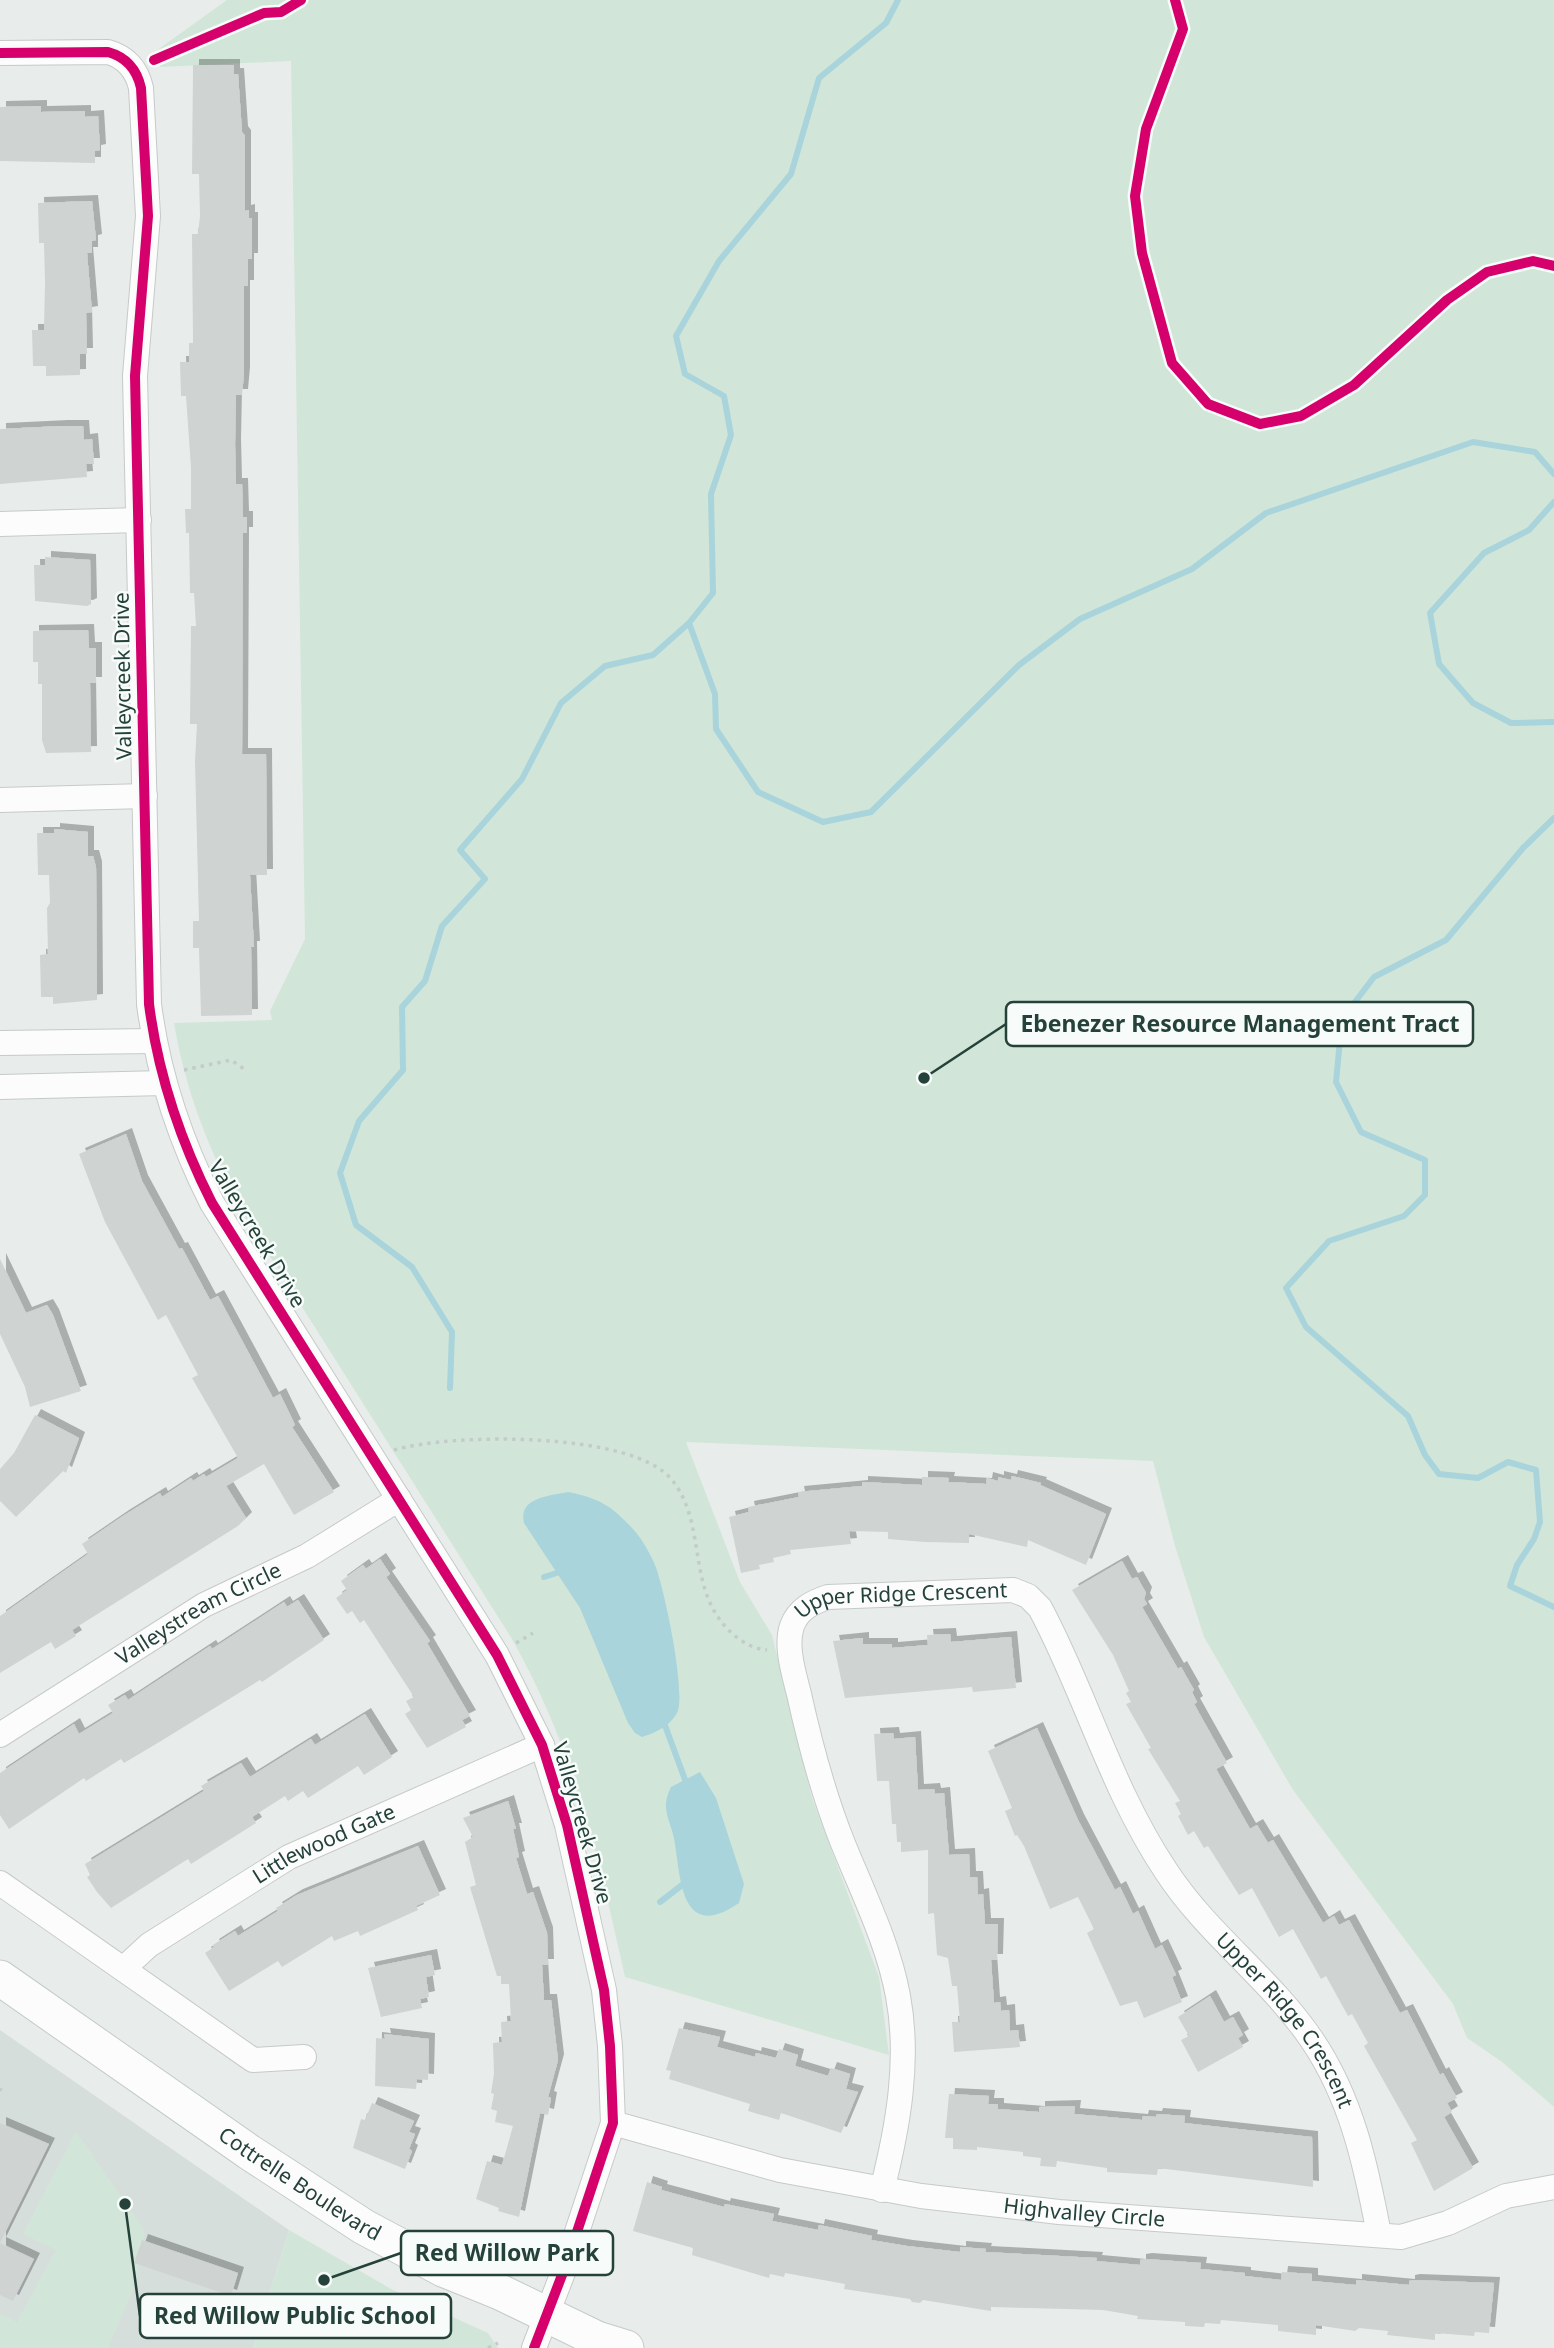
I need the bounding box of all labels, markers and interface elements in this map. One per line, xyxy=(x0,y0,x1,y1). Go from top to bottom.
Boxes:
street label: Valleycreek Drive xyxy=(107,592,137,760)
callout: Ebenezer Resource Management Tract xyxy=(1006,1002,1473,1046)
text: Ebenezer Resource Management Tract xyxy=(1020,1007,1460,1039)
street label: Valleycreek Drive xyxy=(203,1154,313,1313)
street label: Valleystream Circle xyxy=(110,1555,286,1671)
street label: Upper Ridge Crescent xyxy=(788,1575,1008,1624)
street label: Valleycreek Drive xyxy=(546,1738,620,1907)
street label: Littlewood Gate xyxy=(247,1797,399,1890)
street label: Upper Ridge Crescent xyxy=(1210,1926,1361,2112)
street label: Cottrelle Boulevard xyxy=(213,2120,387,2247)
street label: Highvalley Circle xyxy=(1002,2191,1166,2233)
callout: Red Willow Park xyxy=(401,2231,613,2275)
text: Red Willow Park xyxy=(415,2236,600,2268)
callout: Red Willow Public School xyxy=(140,2294,451,2338)
text: Red Willow Public School xyxy=(154,2299,436,2331)

